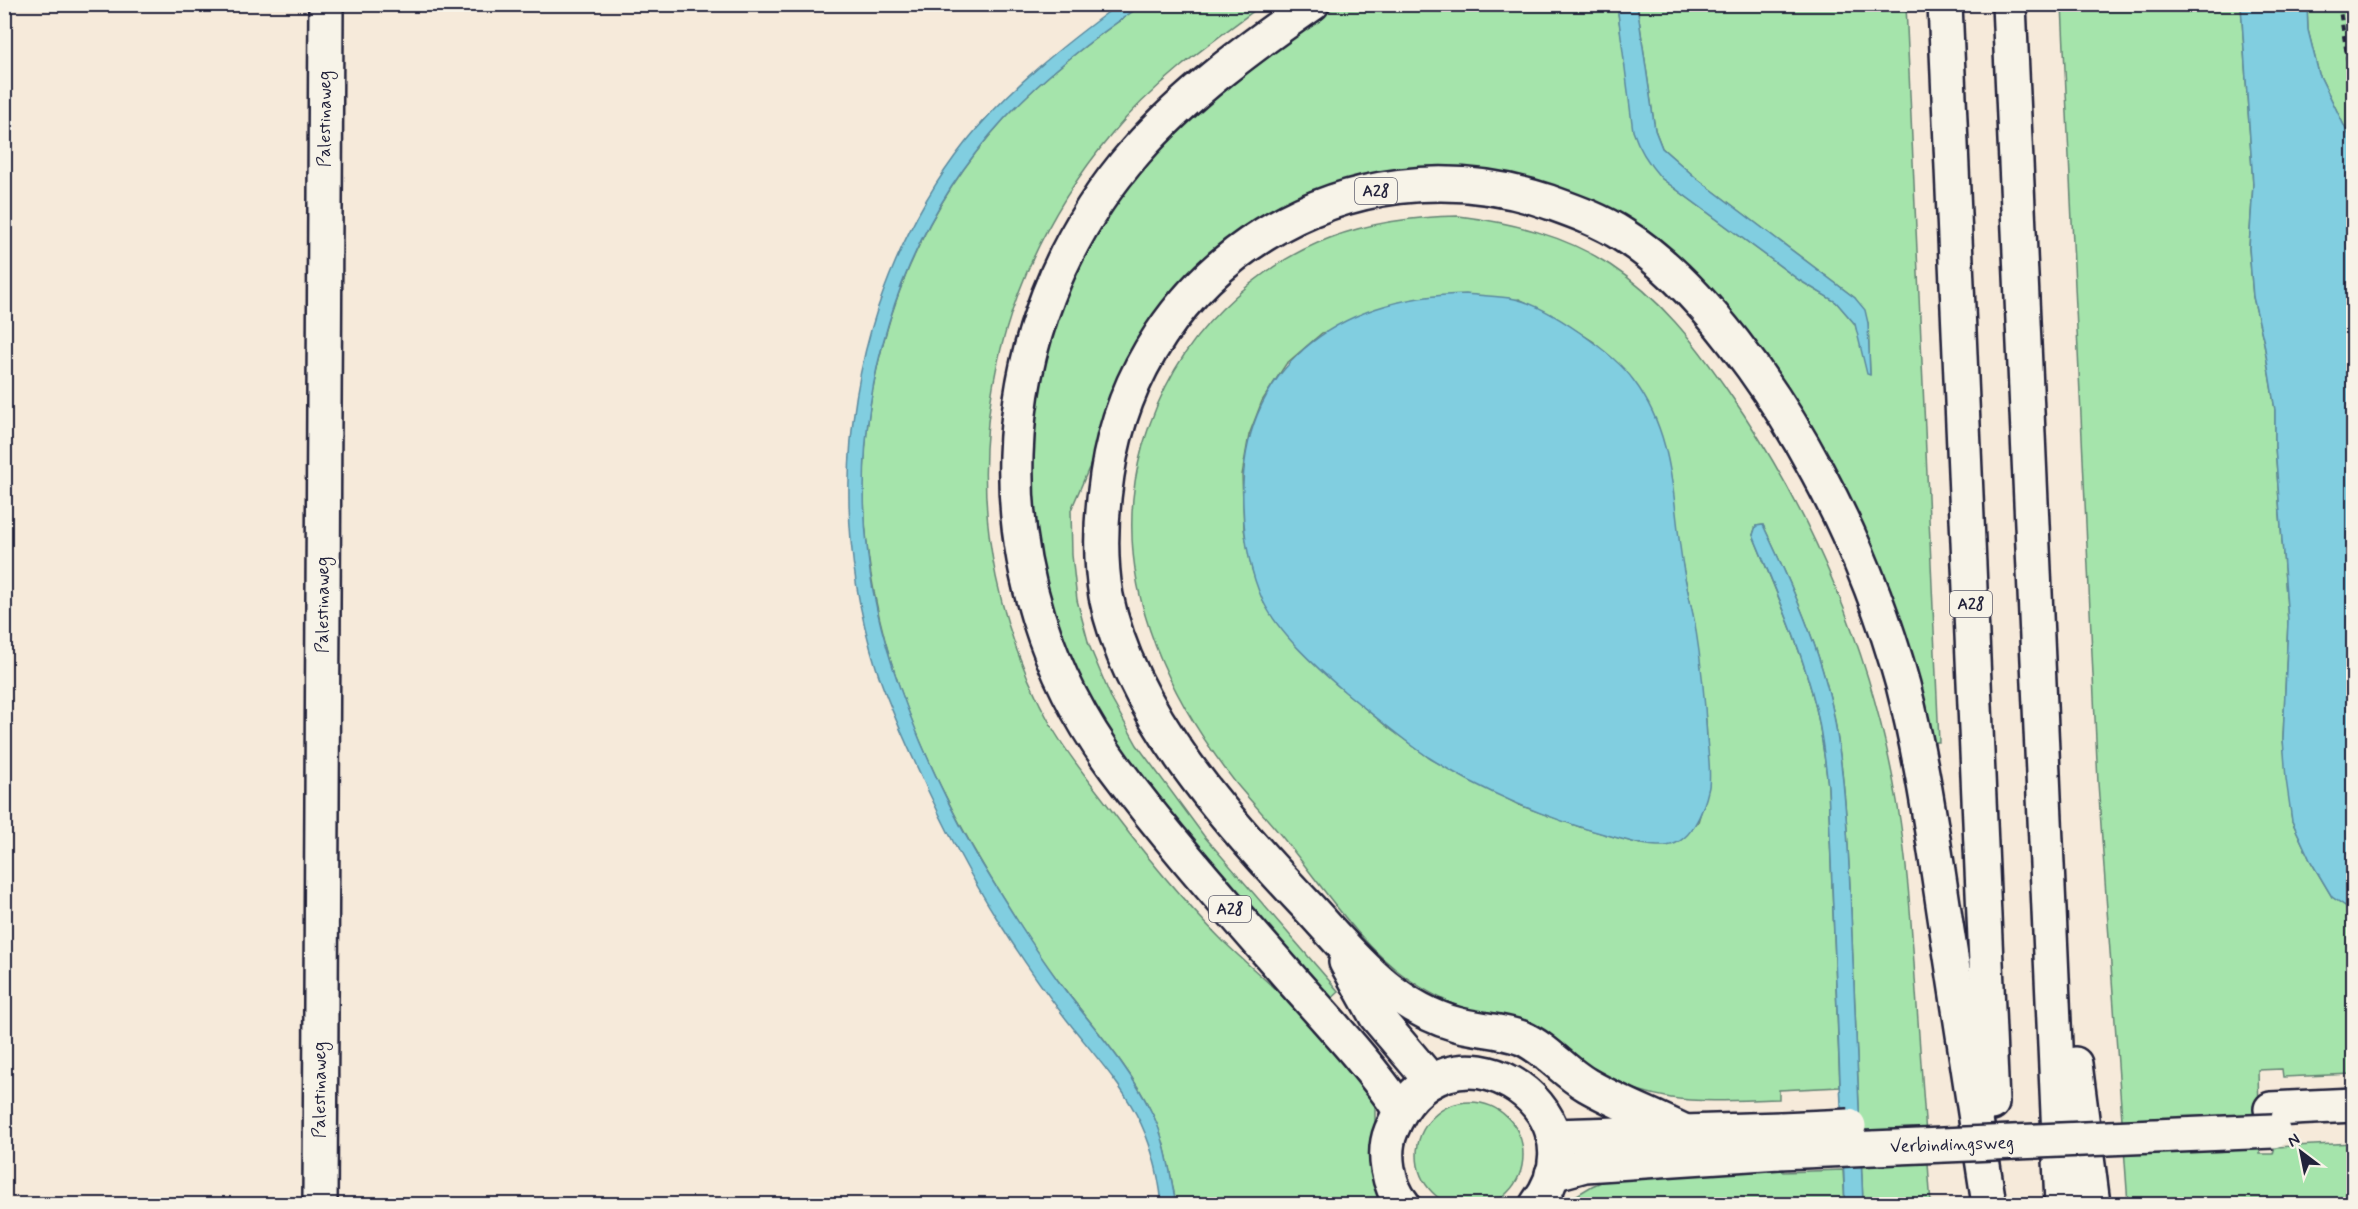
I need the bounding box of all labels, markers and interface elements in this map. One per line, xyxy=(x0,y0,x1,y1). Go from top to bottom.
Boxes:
street label: Palestinaweg xyxy=(313,71,338,167)
road number: A28 xyxy=(1355,178,1397,204)
street label: Palestinaweg xyxy=(311,557,336,653)
road number: A28 xyxy=(1950,591,1992,617)
road number: A28 xyxy=(1209,896,1251,922)
street label: Palestinaweg xyxy=(308,1042,333,1138)
north arrow xyxy=(2271,1122,2331,1182)
text: N xyxy=(2284,1129,2304,1152)
street label: Verbindingsweg xyxy=(1890,1131,2014,1159)

